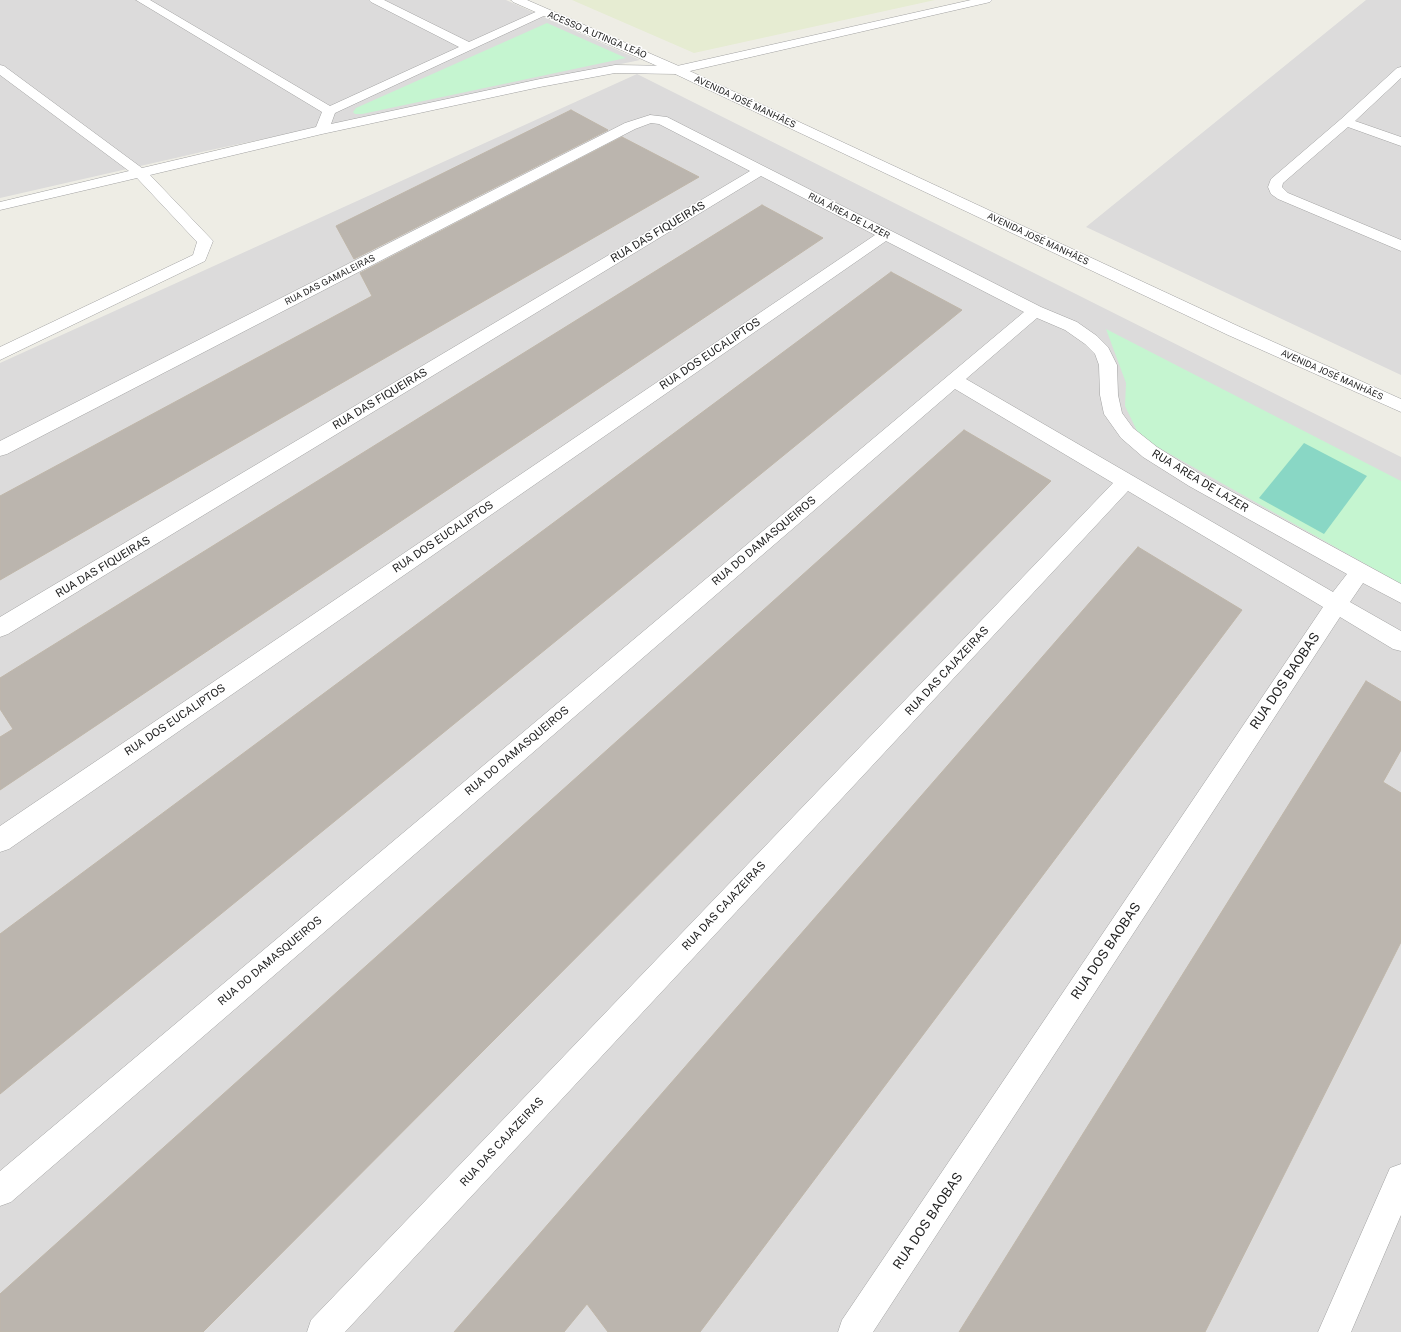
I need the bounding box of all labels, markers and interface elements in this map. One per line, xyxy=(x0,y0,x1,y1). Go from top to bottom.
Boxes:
street label: ACESSO A UTINGA LEÃO xyxy=(546,9,648,61)
street label: AVENIDA JOSÉ MANHÃES xyxy=(692,74,798,130)
street label: RUA ÁREA DE LAZER xyxy=(806,191,892,241)
street label: RUA DAS FIQUEIRAS xyxy=(608,199,708,265)
street label: AVENIDA JOSÉ MANHÃES xyxy=(985,211,1091,267)
street label: RUA DAS GAMALEIRAS xyxy=(283,252,377,308)
street label: RUA DOS EUCALIPTOS xyxy=(657,315,763,393)
street label: AVENIDA JOSÉ MANHÃES xyxy=(1279,348,1385,402)
street label: RUA DAS FIQUEIRAS xyxy=(330,366,430,432)
street label: RUA AREA DE LAZER xyxy=(1149,447,1251,515)
street label: RUA DO DAMASQUEIROS xyxy=(709,494,819,588)
street label: RUA DOS EUCALIPTOS xyxy=(390,498,496,576)
street label: RUA DAS FIQUEIRAS xyxy=(53,534,153,600)
street label: RUA DAS CAJAZEIRAS xyxy=(902,624,992,718)
street label: RUA DOS BAOBAS xyxy=(1247,630,1323,732)
street label: RUA DOS EUCALIPTOS xyxy=(122,681,228,759)
street label: RUA DO DAMASQUEIROS xyxy=(462,704,572,798)
street label: RUA DAS CAJAZEIRAS xyxy=(679,859,769,953)
street label: RUA DOS BAOBAS xyxy=(1068,900,1144,1002)
street label: RUA DO DAMASQUEIROS xyxy=(215,914,325,1008)
street label: RUA DAS CAJAZEIRAS xyxy=(457,1095,547,1189)
street label: RUA DOS BAOBAS xyxy=(890,1170,966,1272)

